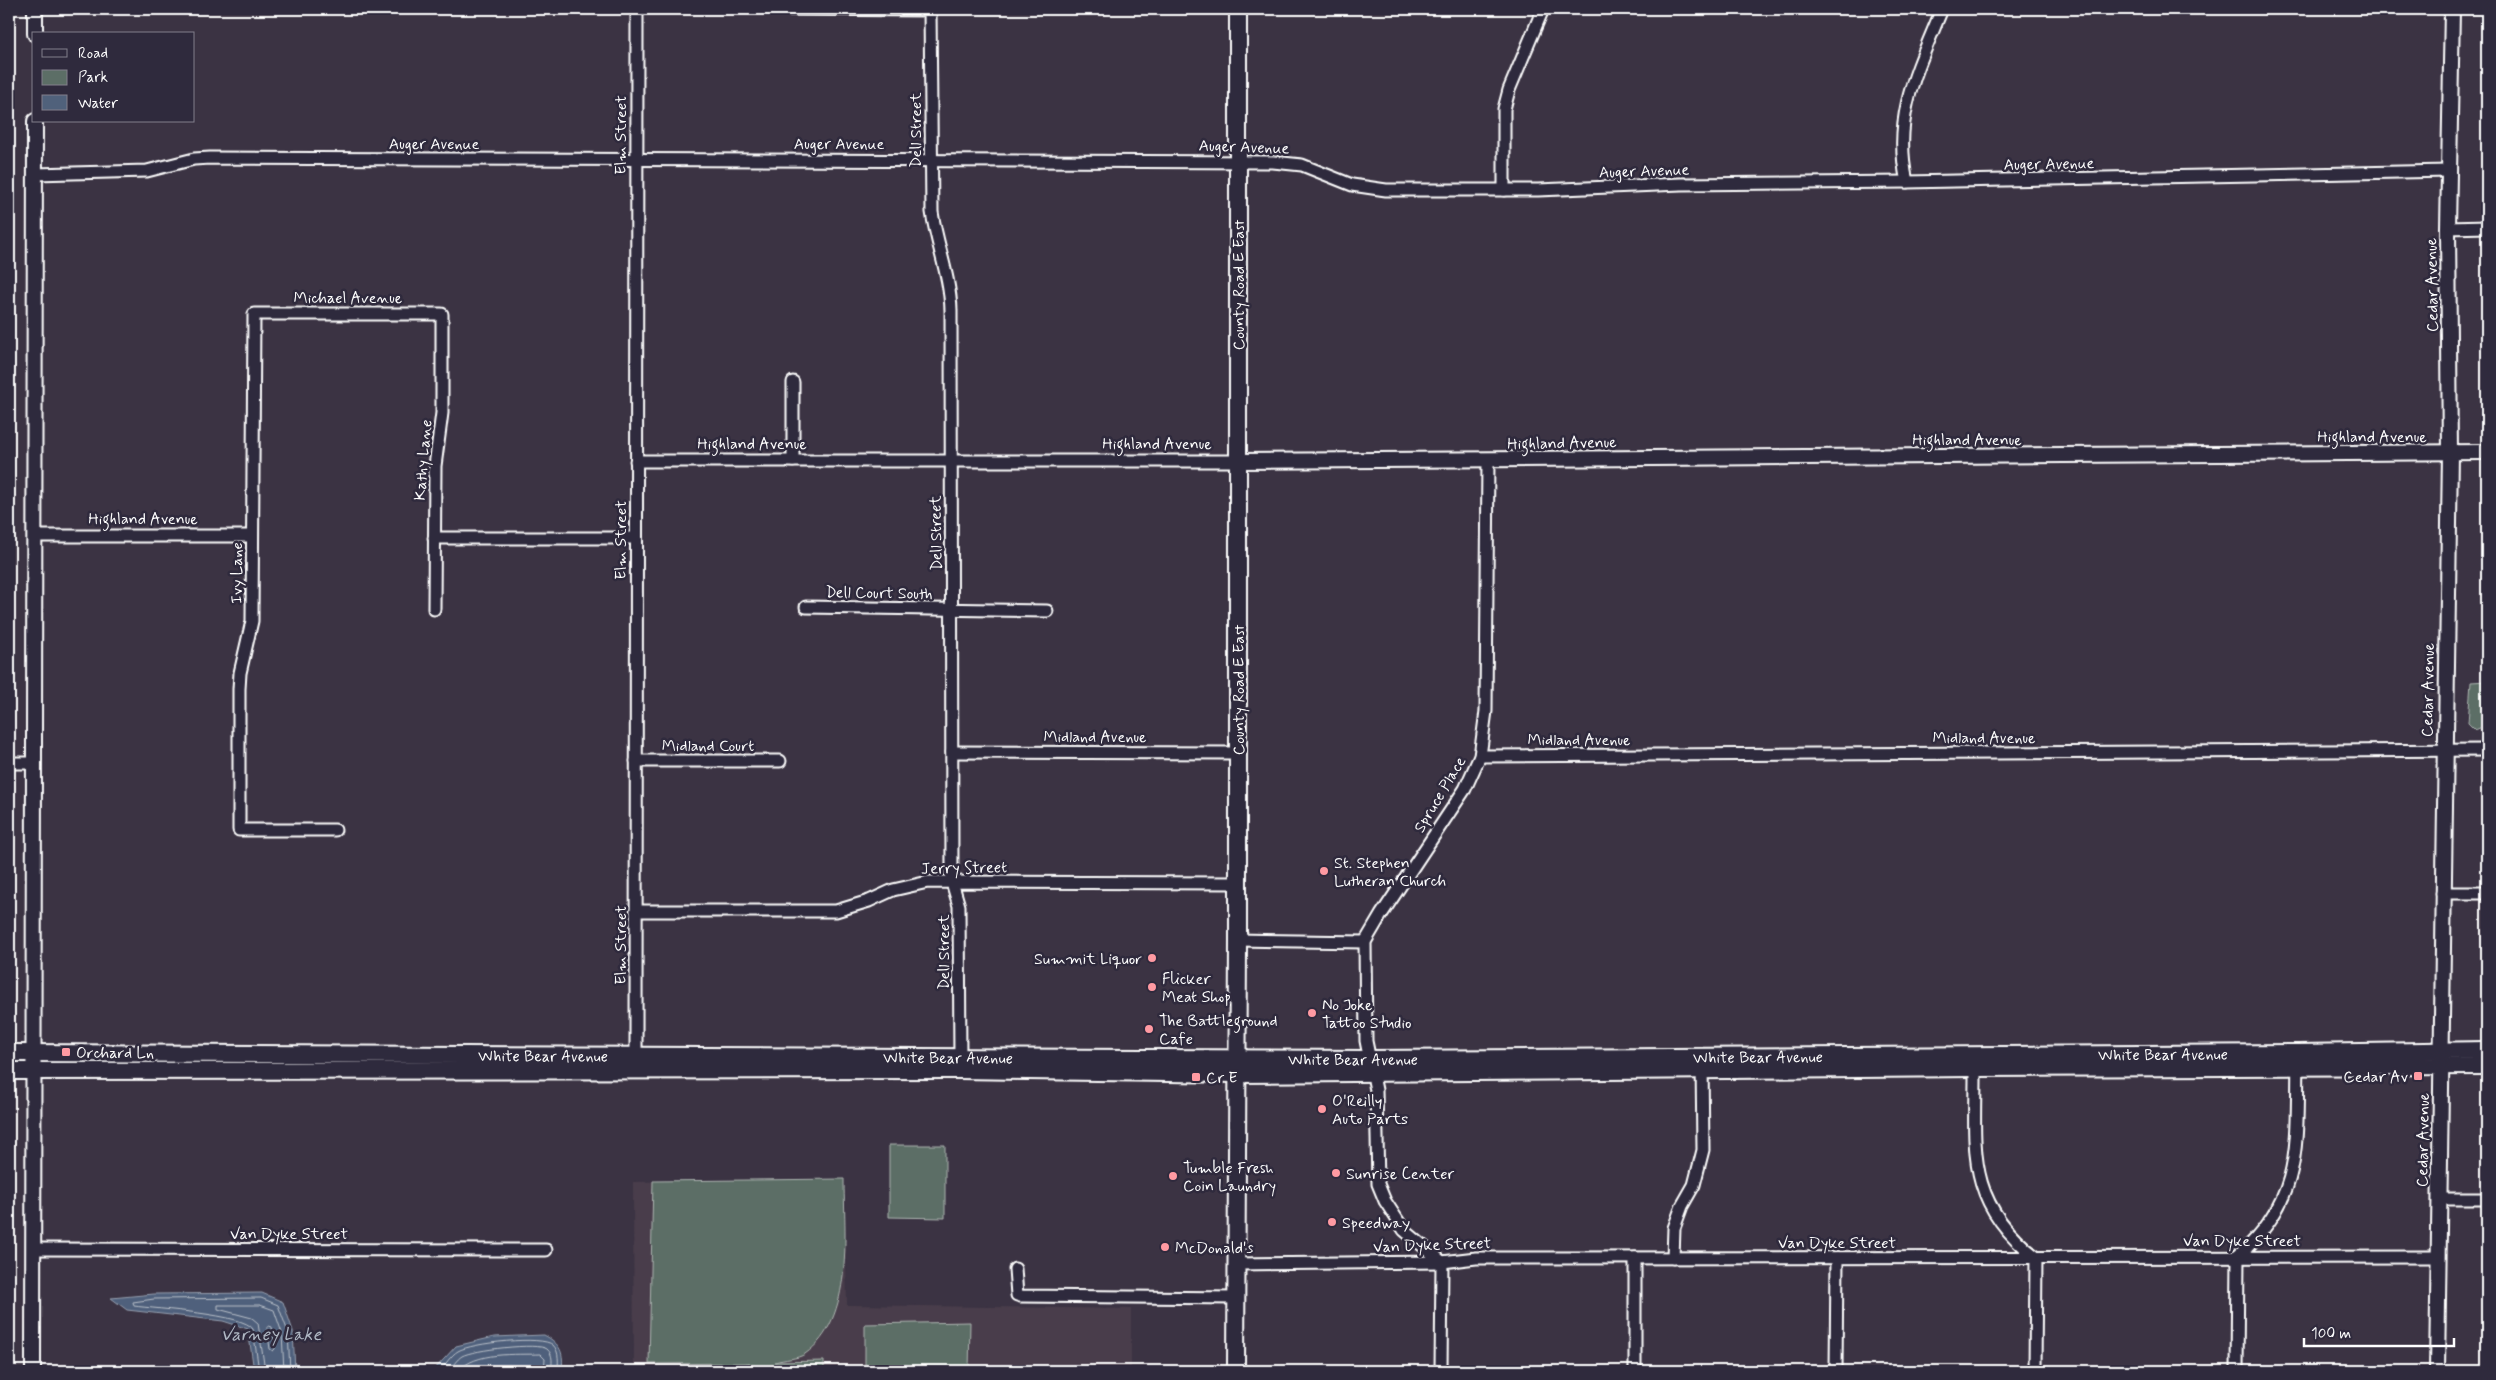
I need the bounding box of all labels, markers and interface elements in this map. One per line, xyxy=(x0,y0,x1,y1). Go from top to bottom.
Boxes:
legend xyxy=(32,32,195,122)
text: Road xyxy=(78,44,108,64)
text: Park xyxy=(78,68,108,88)
street label: Dell Street xyxy=(906,92,927,168)
text: Water xyxy=(78,94,118,114)
street label: Elm Street xyxy=(611,95,632,175)
street label: Auger Avenue xyxy=(389,134,479,155)
street label: Auger Avenue xyxy=(794,134,884,155)
street label: Auger Avenue xyxy=(1198,135,1290,160)
street label: Auger Avenue xyxy=(2004,153,2095,176)
street label: Auger Avenue xyxy=(1598,159,1690,184)
street label: County Road E East xyxy=(1229,220,1250,350)
street label: Cedar Avenue xyxy=(2421,237,2444,332)
street label: Michael Avenue xyxy=(294,288,403,309)
street label: Kathy Lane xyxy=(409,419,437,501)
street label: Highland Avenue xyxy=(2317,427,2427,449)
street label: Highland Avenue xyxy=(1912,430,2022,452)
street label: Highland Avenue xyxy=(1507,432,1617,456)
street label: Highland Avenue xyxy=(697,434,807,456)
street label: Highland Avenue xyxy=(1102,434,1212,456)
street label: Dell Street xyxy=(925,495,948,571)
street label: Elm Street xyxy=(611,500,632,580)
street label: Highland Avenue xyxy=(88,509,198,531)
street label: Ivy Lane xyxy=(227,542,248,604)
street label: Dell Court South xyxy=(825,582,933,605)
street label: County Road E East xyxy=(1229,625,1250,755)
street label: Cedar Avenue xyxy=(2417,642,2440,737)
street label: Midland Avenue xyxy=(1043,727,1147,748)
street label: Midland Avenue xyxy=(1932,728,2036,749)
street label: Midland Avenue xyxy=(1527,730,1631,751)
street label: Midland Court xyxy=(662,736,754,757)
street label: Spruce Place xyxy=(1409,753,1471,837)
place label: St. Stephen Lutheran Church xyxy=(1334,853,1446,892)
street label: Jerry Street xyxy=(921,857,1007,880)
marker: St. Stephen Lutheran Church xyxy=(1318,865,1330,877)
street label: Elm Street xyxy=(611,905,632,985)
street label: Dell Street xyxy=(934,914,955,990)
place label: Summit Liquor xyxy=(1034,949,1142,970)
marker: Summit Liquor xyxy=(1146,952,1158,964)
place label: Flicker Meat Shop xyxy=(1162,969,1231,1008)
marker: Flicker Meat Shop xyxy=(1146,981,1158,993)
place label: No Joke Tattoo Studio xyxy=(1322,995,1412,1034)
marker: No Joke Tattoo Studio xyxy=(1306,1007,1318,1019)
place label: The Battleground Cafe xyxy=(1159,1011,1278,1050)
marker: The Battleground Cafe xyxy=(1143,1023,1155,1035)
place label: Orchard Ln xyxy=(76,1043,154,1064)
street label: White Bear Avenue xyxy=(2098,1044,2228,1066)
marker: Orchard Ln xyxy=(60,1046,72,1058)
street label: White Bear Avenue xyxy=(478,1046,608,1068)
street label: White Bear Avenue xyxy=(1693,1047,1823,1069)
street label: White Bear Avenue xyxy=(883,1048,1013,1069)
street label: White Bear Avenue xyxy=(1288,1050,1418,1071)
place label: Cedar Av xyxy=(2343,1067,2409,1088)
place label: Cr E xyxy=(1206,1068,1238,1089)
marker: Cedar Av xyxy=(2412,1070,2424,1082)
marker: Cr E xyxy=(1190,1071,1202,1083)
place label: O'Reilly Auto Parts xyxy=(1332,1091,1408,1130)
street label: Cedar Avenue xyxy=(2412,1092,2435,1187)
marker: O'Reilly Auto Parts xyxy=(1316,1103,1328,1115)
place label: Tumble Fresh Coin Laundry xyxy=(1183,1158,1276,1197)
place label: Sunrise Center xyxy=(1346,1164,1454,1185)
marker: Sunrise Center xyxy=(1330,1167,1342,1179)
marker: Tumble Fresh Coin Laundry xyxy=(1167,1170,1179,1182)
place label: Speedway xyxy=(1342,1213,1410,1234)
marker: Speedway xyxy=(1326,1216,1338,1228)
street label: Van Dyke Street xyxy=(230,1224,349,1245)
street label: Van Dyke Street xyxy=(2183,1231,2302,1252)
street label: Van Dyke Street xyxy=(1373,1233,1492,1258)
street label: Van Dyke Street xyxy=(1778,1233,1897,1254)
place label: McDonald's xyxy=(1175,1238,1254,1259)
marker: McDonald's xyxy=(1159,1241,1171,1253)
scale bar xyxy=(2304,1315,2454,1347)
water label: Varney Lake xyxy=(221,1323,322,1347)
text: 100 m xyxy=(2311,1324,2351,1344)

